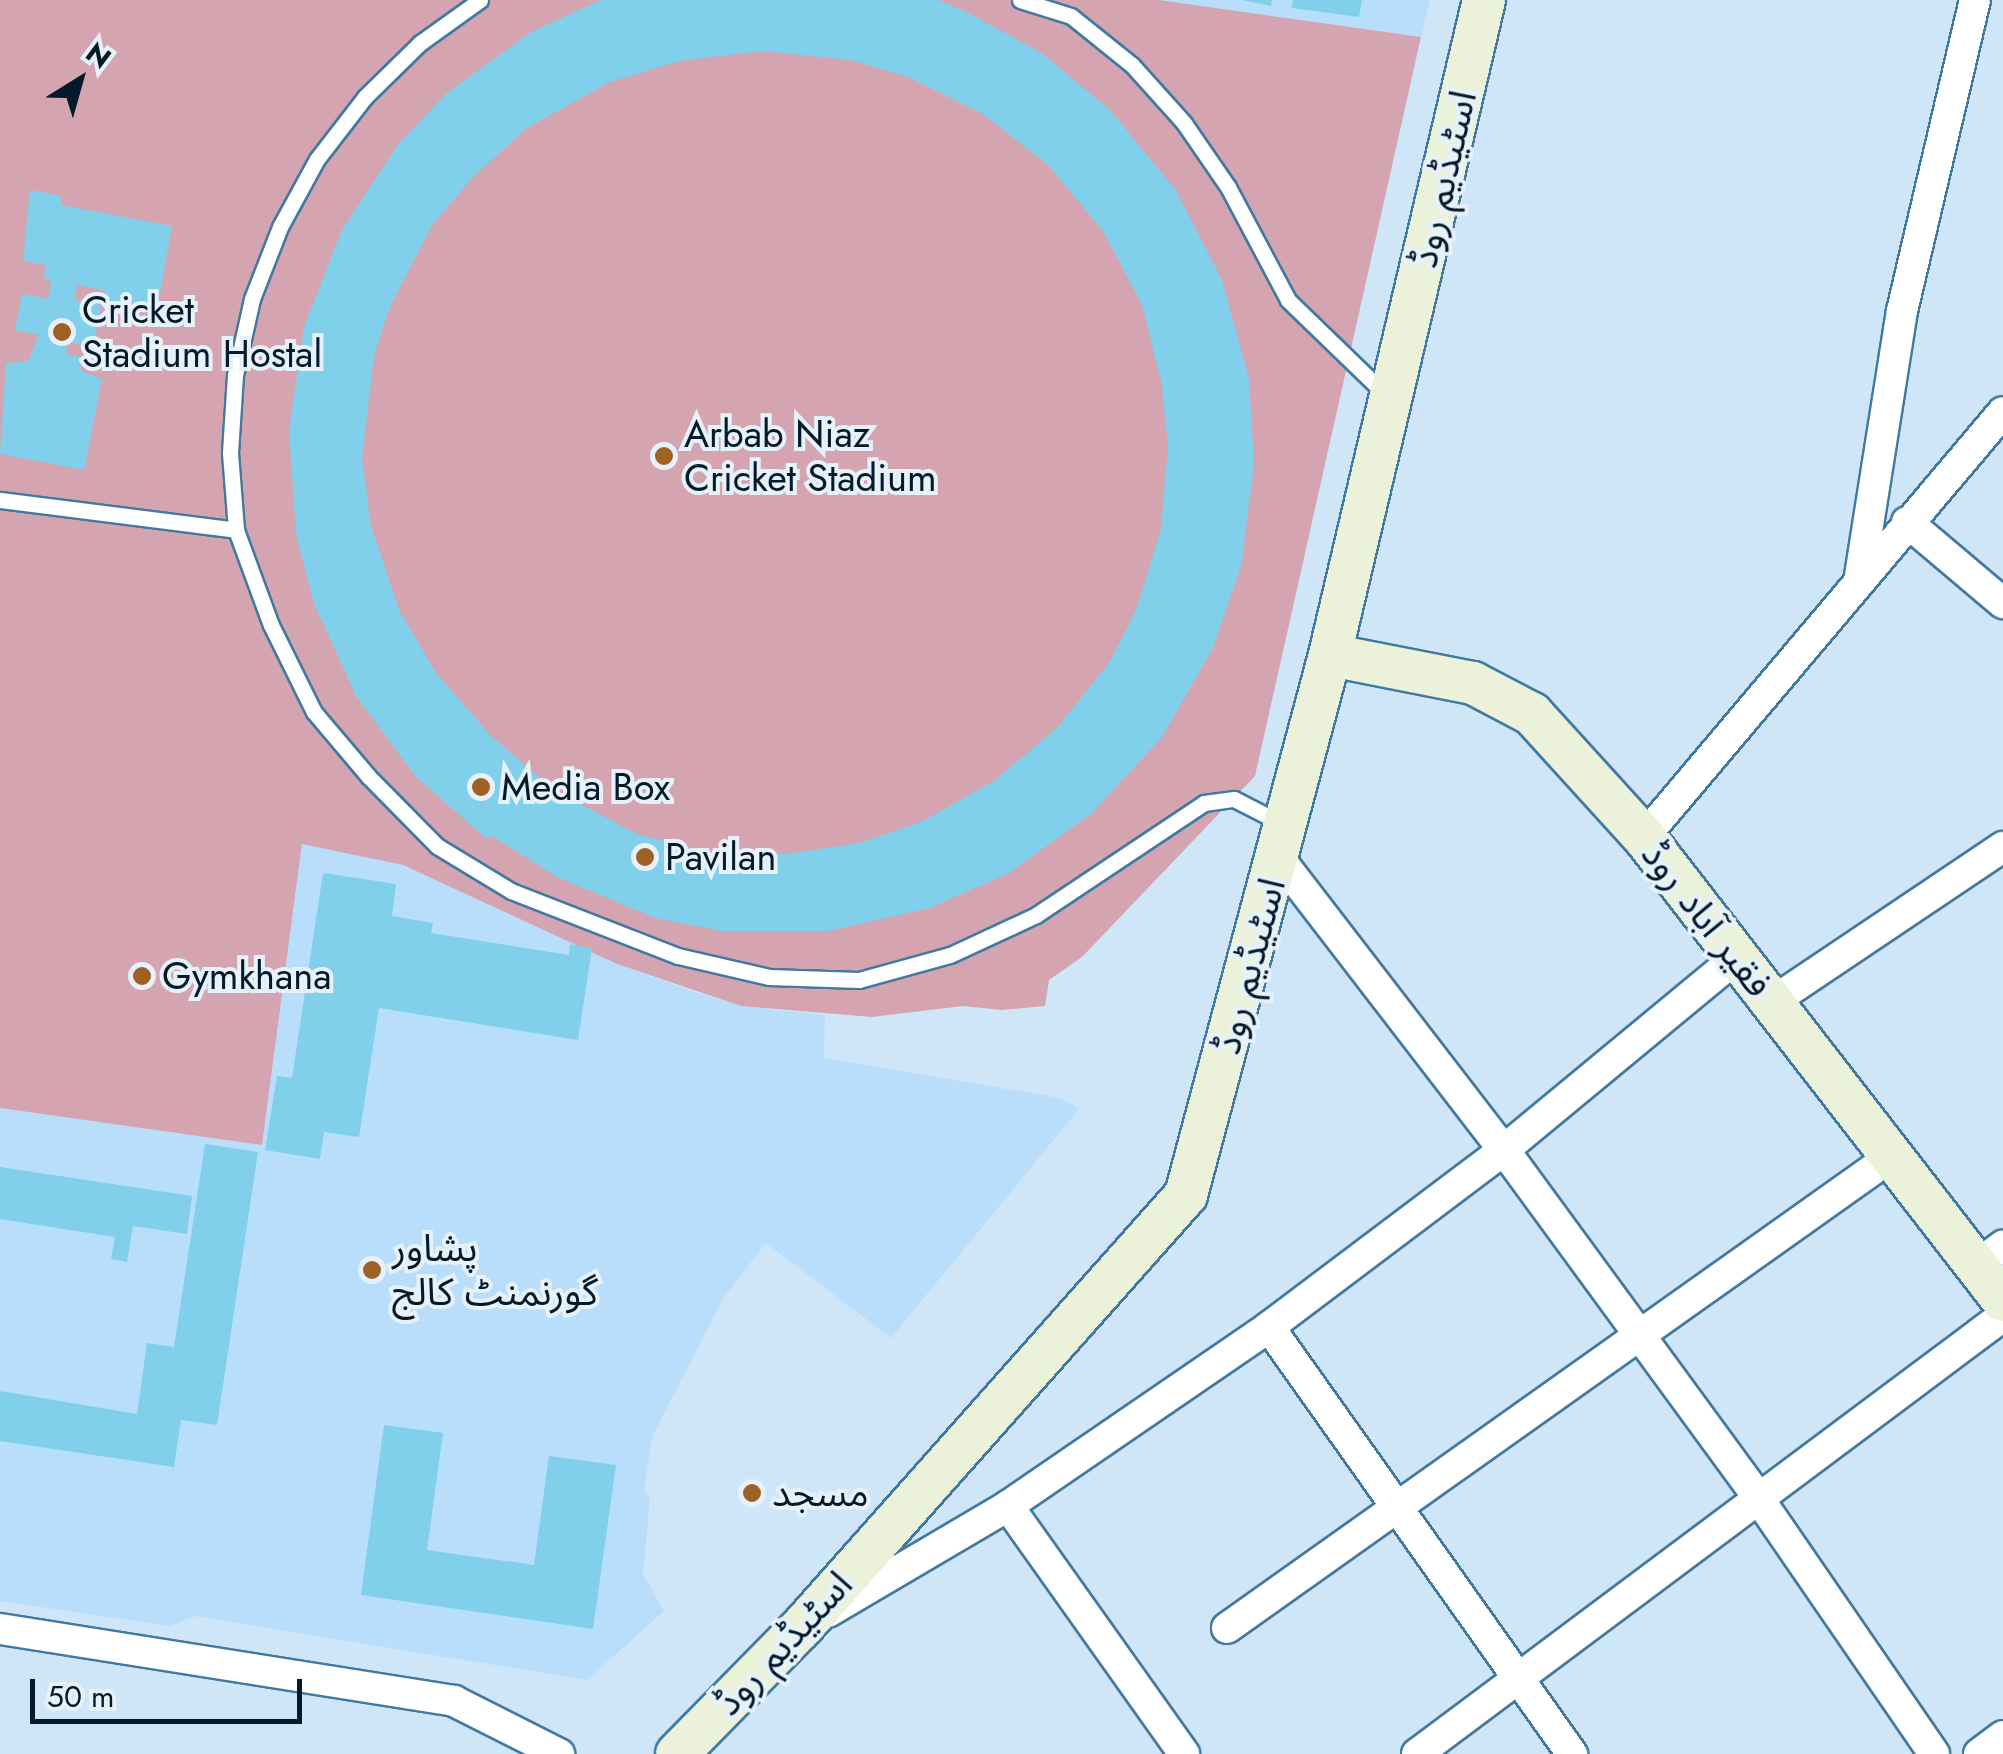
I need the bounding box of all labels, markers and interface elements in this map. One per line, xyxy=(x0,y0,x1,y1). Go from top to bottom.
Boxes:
north arrow xyxy=(30,30,130,130)
text: N xyxy=(77,33,120,79)
street label: اسٹیڈیم روڈ xyxy=(1400,86,1486,272)
place label: Cricket Stadium Hostal xyxy=(82,287,322,376)
marker: Cricket Stadium Hostal xyxy=(51,321,73,343)
place label: Arbab Niaz Cricket Stadium xyxy=(684,411,937,500)
marker: Arbab Niaz Cricket Stadium xyxy=(653,445,675,467)
place label: Media Box xyxy=(501,764,670,810)
marker: Media Box xyxy=(470,776,492,798)
street label: فقیر آباد روڈ xyxy=(1632,832,1782,1006)
place label: Pavilan xyxy=(665,834,776,880)
marker: Pavilan xyxy=(634,846,656,868)
street label: اسٹیڈیم روڈ xyxy=(1204,873,1294,1059)
place label: Gymkhana xyxy=(162,953,332,999)
marker: Gymkhana xyxy=(131,965,153,987)
place label: پشاور گورنمنٹ کالج xyxy=(392,1225,598,1314)
marker: پشاور گورنمنٹ کالج xyxy=(361,1259,383,1281)
place label: مسجد xyxy=(772,1470,869,1516)
marker: مسجد xyxy=(741,1482,763,1504)
street label: اسٹیڈیم روڈ xyxy=(705,1561,861,1725)
scale bar xyxy=(35,1659,308,1721)
text: 50 m xyxy=(47,1675,114,1718)

